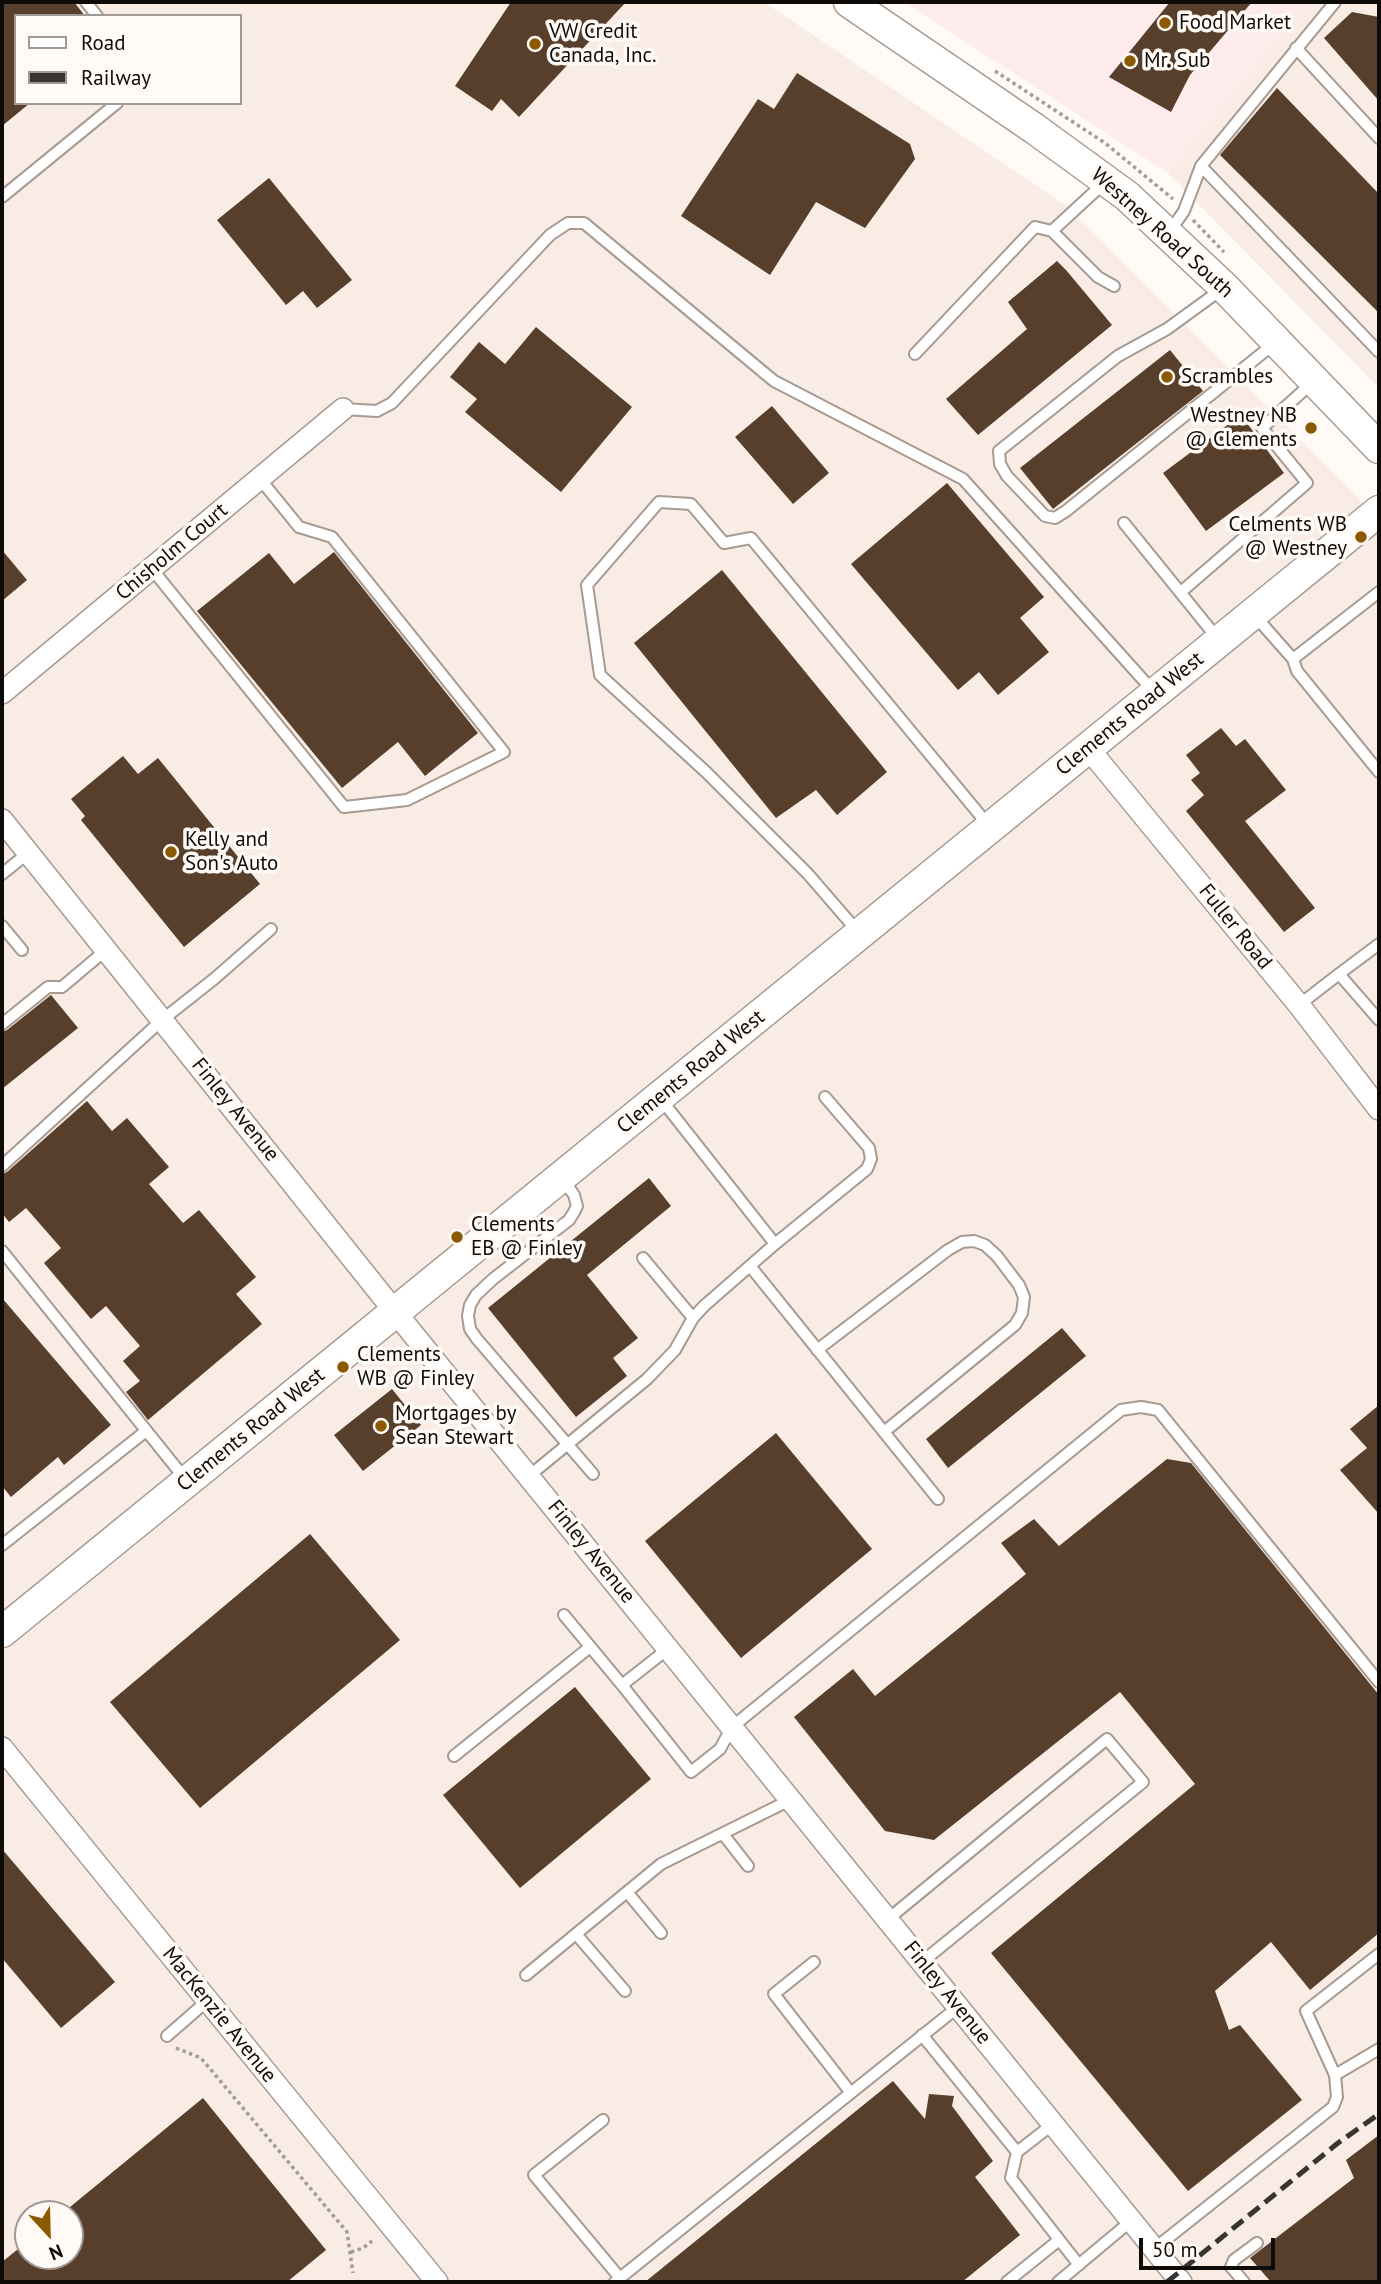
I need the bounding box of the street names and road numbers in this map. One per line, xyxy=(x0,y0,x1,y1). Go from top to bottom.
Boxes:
street label: Westney Road South xyxy=(1086,163,1238,303)
street label: Chisholm Court xyxy=(111,498,233,606)
street label: Clements Road West xyxy=(1051,647,1209,781)
street label: Fuller Road xyxy=(1193,879,1277,975)
street label: Clements Road West xyxy=(612,1005,770,1139)
street label: Finley Avenue xyxy=(186,1053,284,1167)
street label: Clements Road West xyxy=(172,1363,330,1497)
street label: Finley Avenue xyxy=(542,1495,640,1609)
street label: Finley Avenue xyxy=(898,1936,996,2050)
street label: MacKenzie Avenue xyxy=(157,1942,281,2088)

